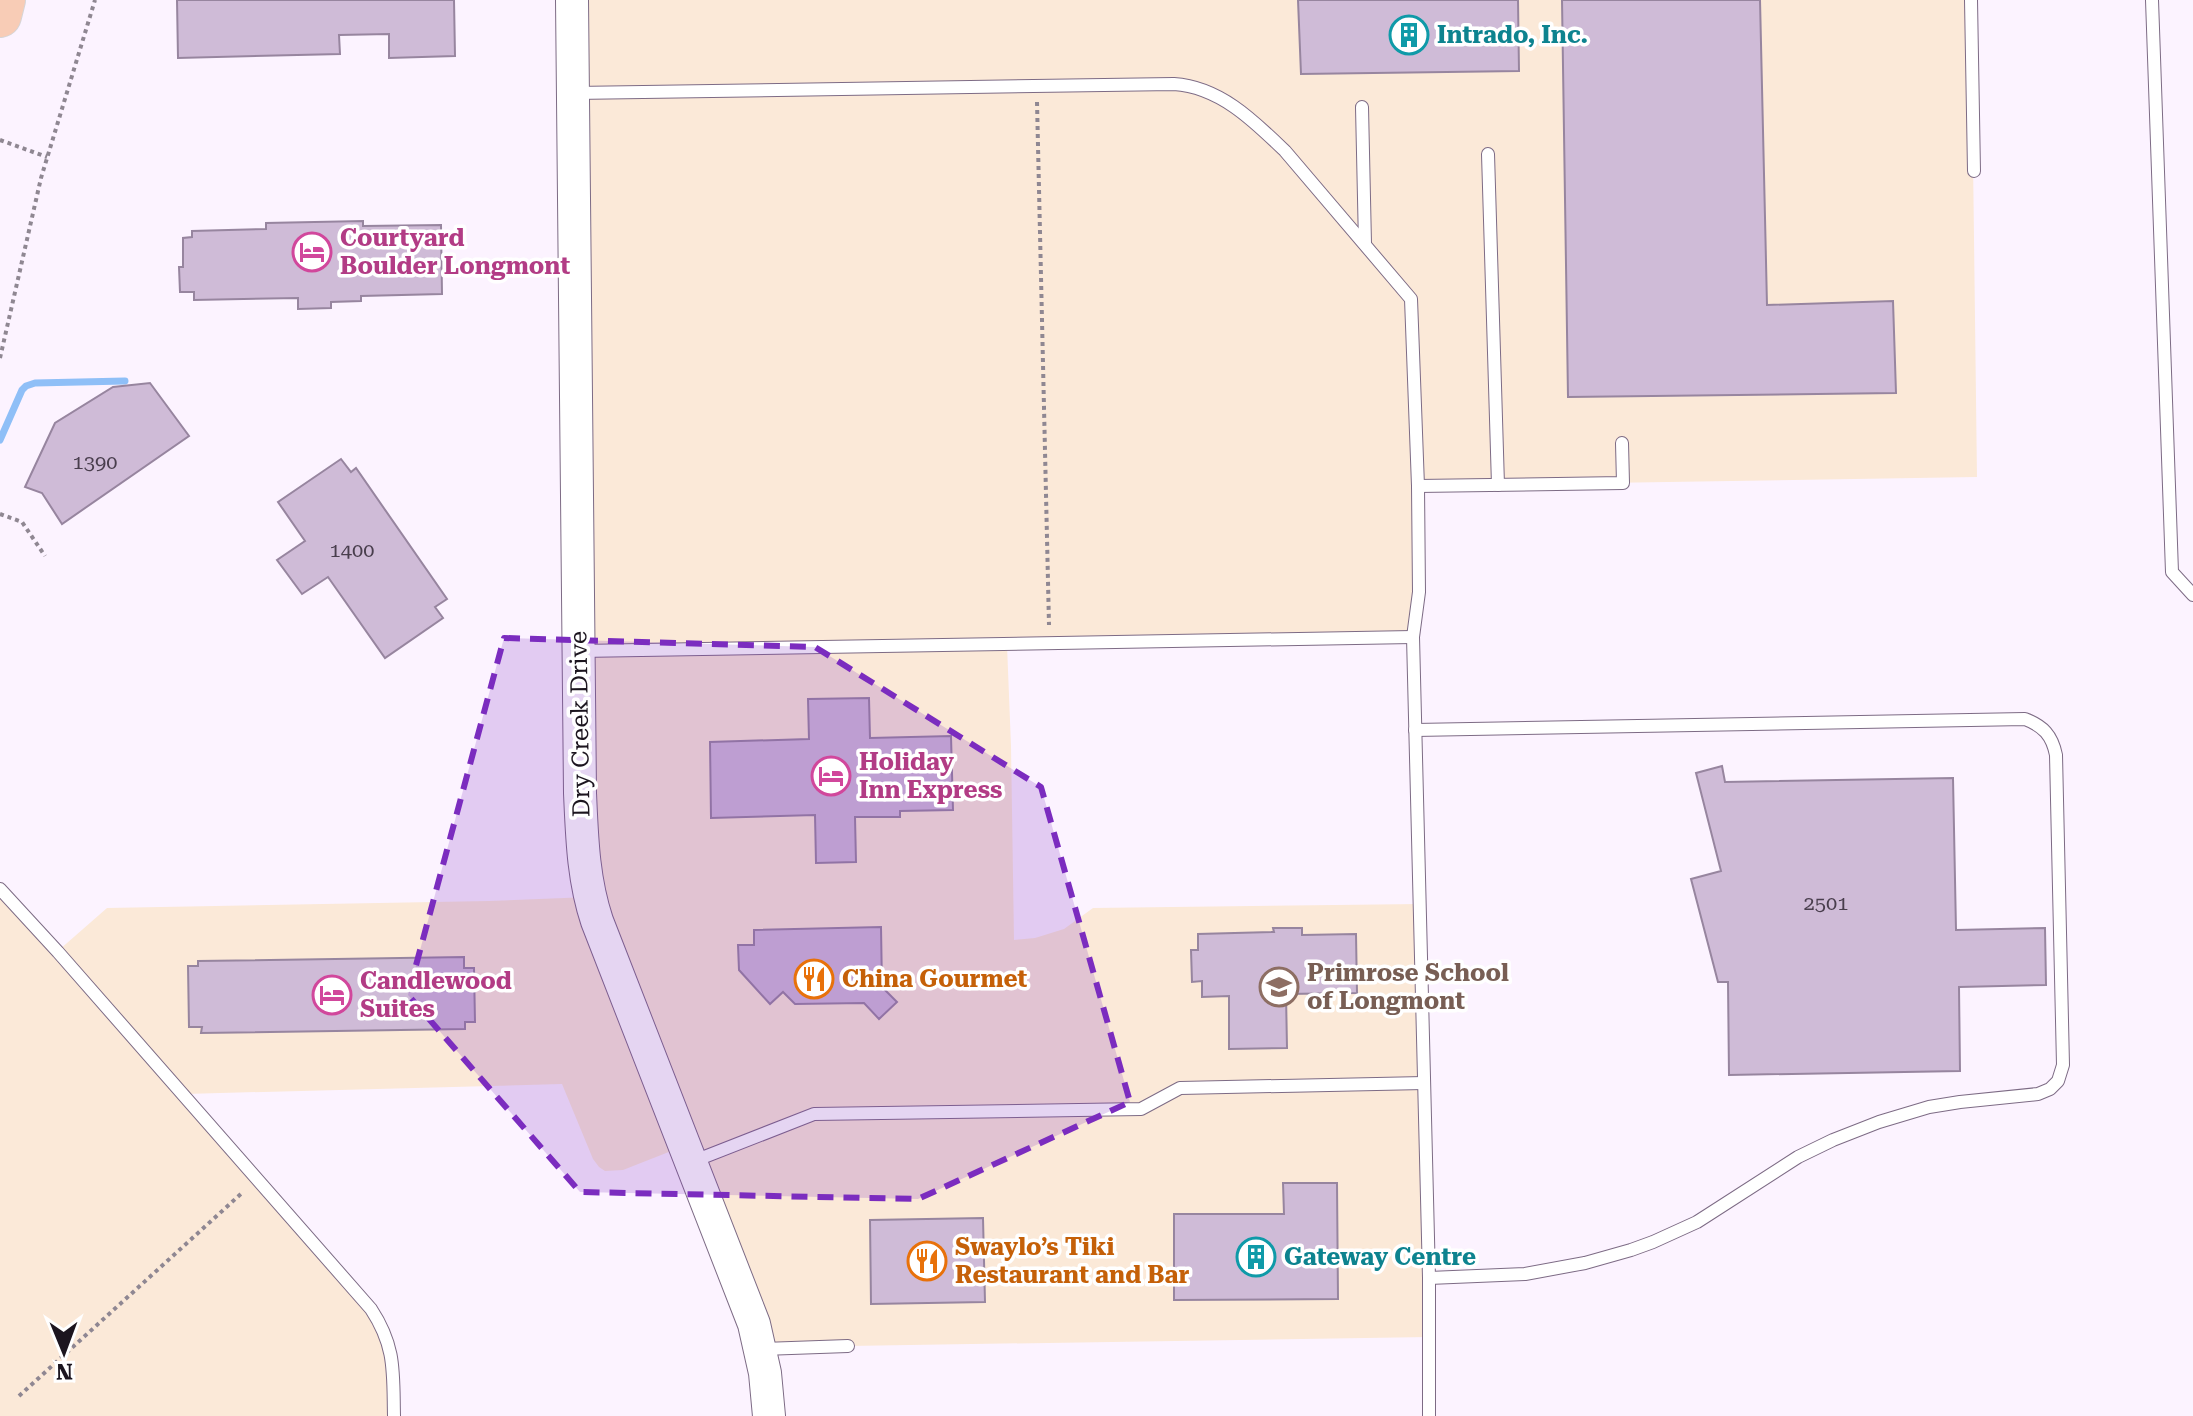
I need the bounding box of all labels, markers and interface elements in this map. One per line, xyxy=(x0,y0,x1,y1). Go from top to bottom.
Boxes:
building icon: Intrado, Inc. xyxy=(1388,14,1430,56)
place label: Intrado, Inc. xyxy=(1437,21,1588,49)
place label: Courtyard Boulder Longmont xyxy=(340,224,570,280)
hotel icon: Courtyard Boulder Longmont xyxy=(291,231,333,273)
house number: 1390 xyxy=(73,450,117,474)
house number: 1400 xyxy=(330,538,374,562)
street label: Dry Creek Drive xyxy=(564,631,596,817)
place label: Holiday Inn Express xyxy=(859,748,1002,804)
hotel icon: Holiday Inn Express xyxy=(810,755,852,797)
house number: 2501 xyxy=(1804,891,1848,915)
restaurant icon: China Gourmet xyxy=(793,958,835,1000)
place label: Primrose School of Longmont xyxy=(1307,959,1509,1015)
place label: China Gourmet xyxy=(842,965,1028,993)
school or university icon: Primrose School of Longmont xyxy=(1258,966,1300,1008)
place label: Candlewood Suites xyxy=(360,967,512,1023)
hotel icon: Candlewood Suites xyxy=(311,974,353,1016)
place label: Swaylo’s Tiki Restaurant and Bar xyxy=(955,1233,1190,1289)
building icon: Gateway Centre xyxy=(1235,1236,1277,1278)
restaurant icon: Swaylo’s Tiki Restaurant and Bar xyxy=(906,1240,948,1282)
place label: Gateway Centre xyxy=(1284,1243,1476,1271)
north arrow xyxy=(24,1312,104,1392)
text: N xyxy=(56,1359,73,1384)

